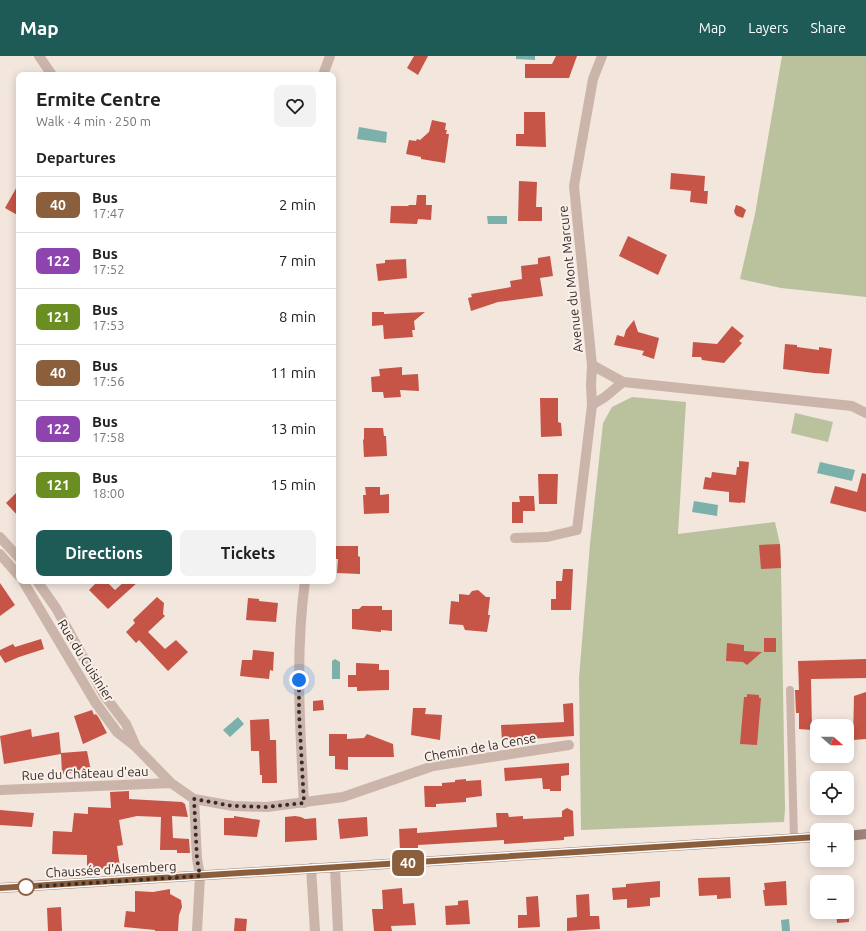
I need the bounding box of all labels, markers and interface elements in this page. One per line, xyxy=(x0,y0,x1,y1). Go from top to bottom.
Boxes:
text: Map xyxy=(20,17,59,39)
text: Map xyxy=(699,20,726,36)
text: Layers xyxy=(748,20,788,36)
text: Share xyxy=(810,20,846,36)
button: heart xyxy=(274,85,316,127)
text: Ermite Centre xyxy=(36,88,161,110)
text: Walk · 4 min · 250 m xyxy=(36,114,151,128)
text: Departures xyxy=(36,149,116,166)
text: Bus xyxy=(92,189,118,206)
text: 2 min xyxy=(279,196,316,213)
text: 40 xyxy=(50,197,66,213)
street label: Avenue du Mont Marcure xyxy=(555,205,585,353)
text: 17:47 xyxy=(92,206,125,220)
text: Bus xyxy=(92,245,118,262)
text: 7 min xyxy=(279,252,316,269)
text: 122 xyxy=(46,253,70,269)
text: 17:52 xyxy=(92,262,125,276)
text: Bus xyxy=(92,301,118,318)
text: 8 min xyxy=(279,308,316,325)
text: 121 xyxy=(46,309,70,325)
text: 17:53 xyxy=(92,318,125,332)
text: Bus xyxy=(92,357,118,374)
text: 11 min xyxy=(270,364,316,381)
text: 40 xyxy=(50,365,66,381)
text: 17:56 xyxy=(92,374,125,388)
text: Bus xyxy=(92,413,118,430)
text: 13 min xyxy=(270,420,316,437)
text: 122 xyxy=(46,421,70,437)
text: 17:58 xyxy=(92,430,125,444)
text: Bus xyxy=(92,469,118,486)
text: 15 min xyxy=(270,476,316,493)
text: 121 xyxy=(46,477,70,493)
text: 18:00 xyxy=(92,486,125,500)
button: Directions xyxy=(36,530,172,576)
button: Tickets xyxy=(180,530,316,576)
street label: Rue du Cuisinier xyxy=(55,617,117,703)
your location xyxy=(289,670,309,690)
north arrow xyxy=(810,719,854,763)
map controls xyxy=(810,719,854,919)
street label: Chemin de la Cense xyxy=(423,730,537,764)
street label: Rue du Château d'eau xyxy=(21,764,149,782)
button: locate xyxy=(810,771,854,815)
button: + xyxy=(810,823,854,867)
line badge: 40 xyxy=(390,850,426,876)
text: 40 xyxy=(400,855,416,871)
street label: Chaussée d'Alsemberg xyxy=(45,859,177,879)
button: − xyxy=(810,875,854,919)
unlabelled marker xyxy=(17,878,35,896)

